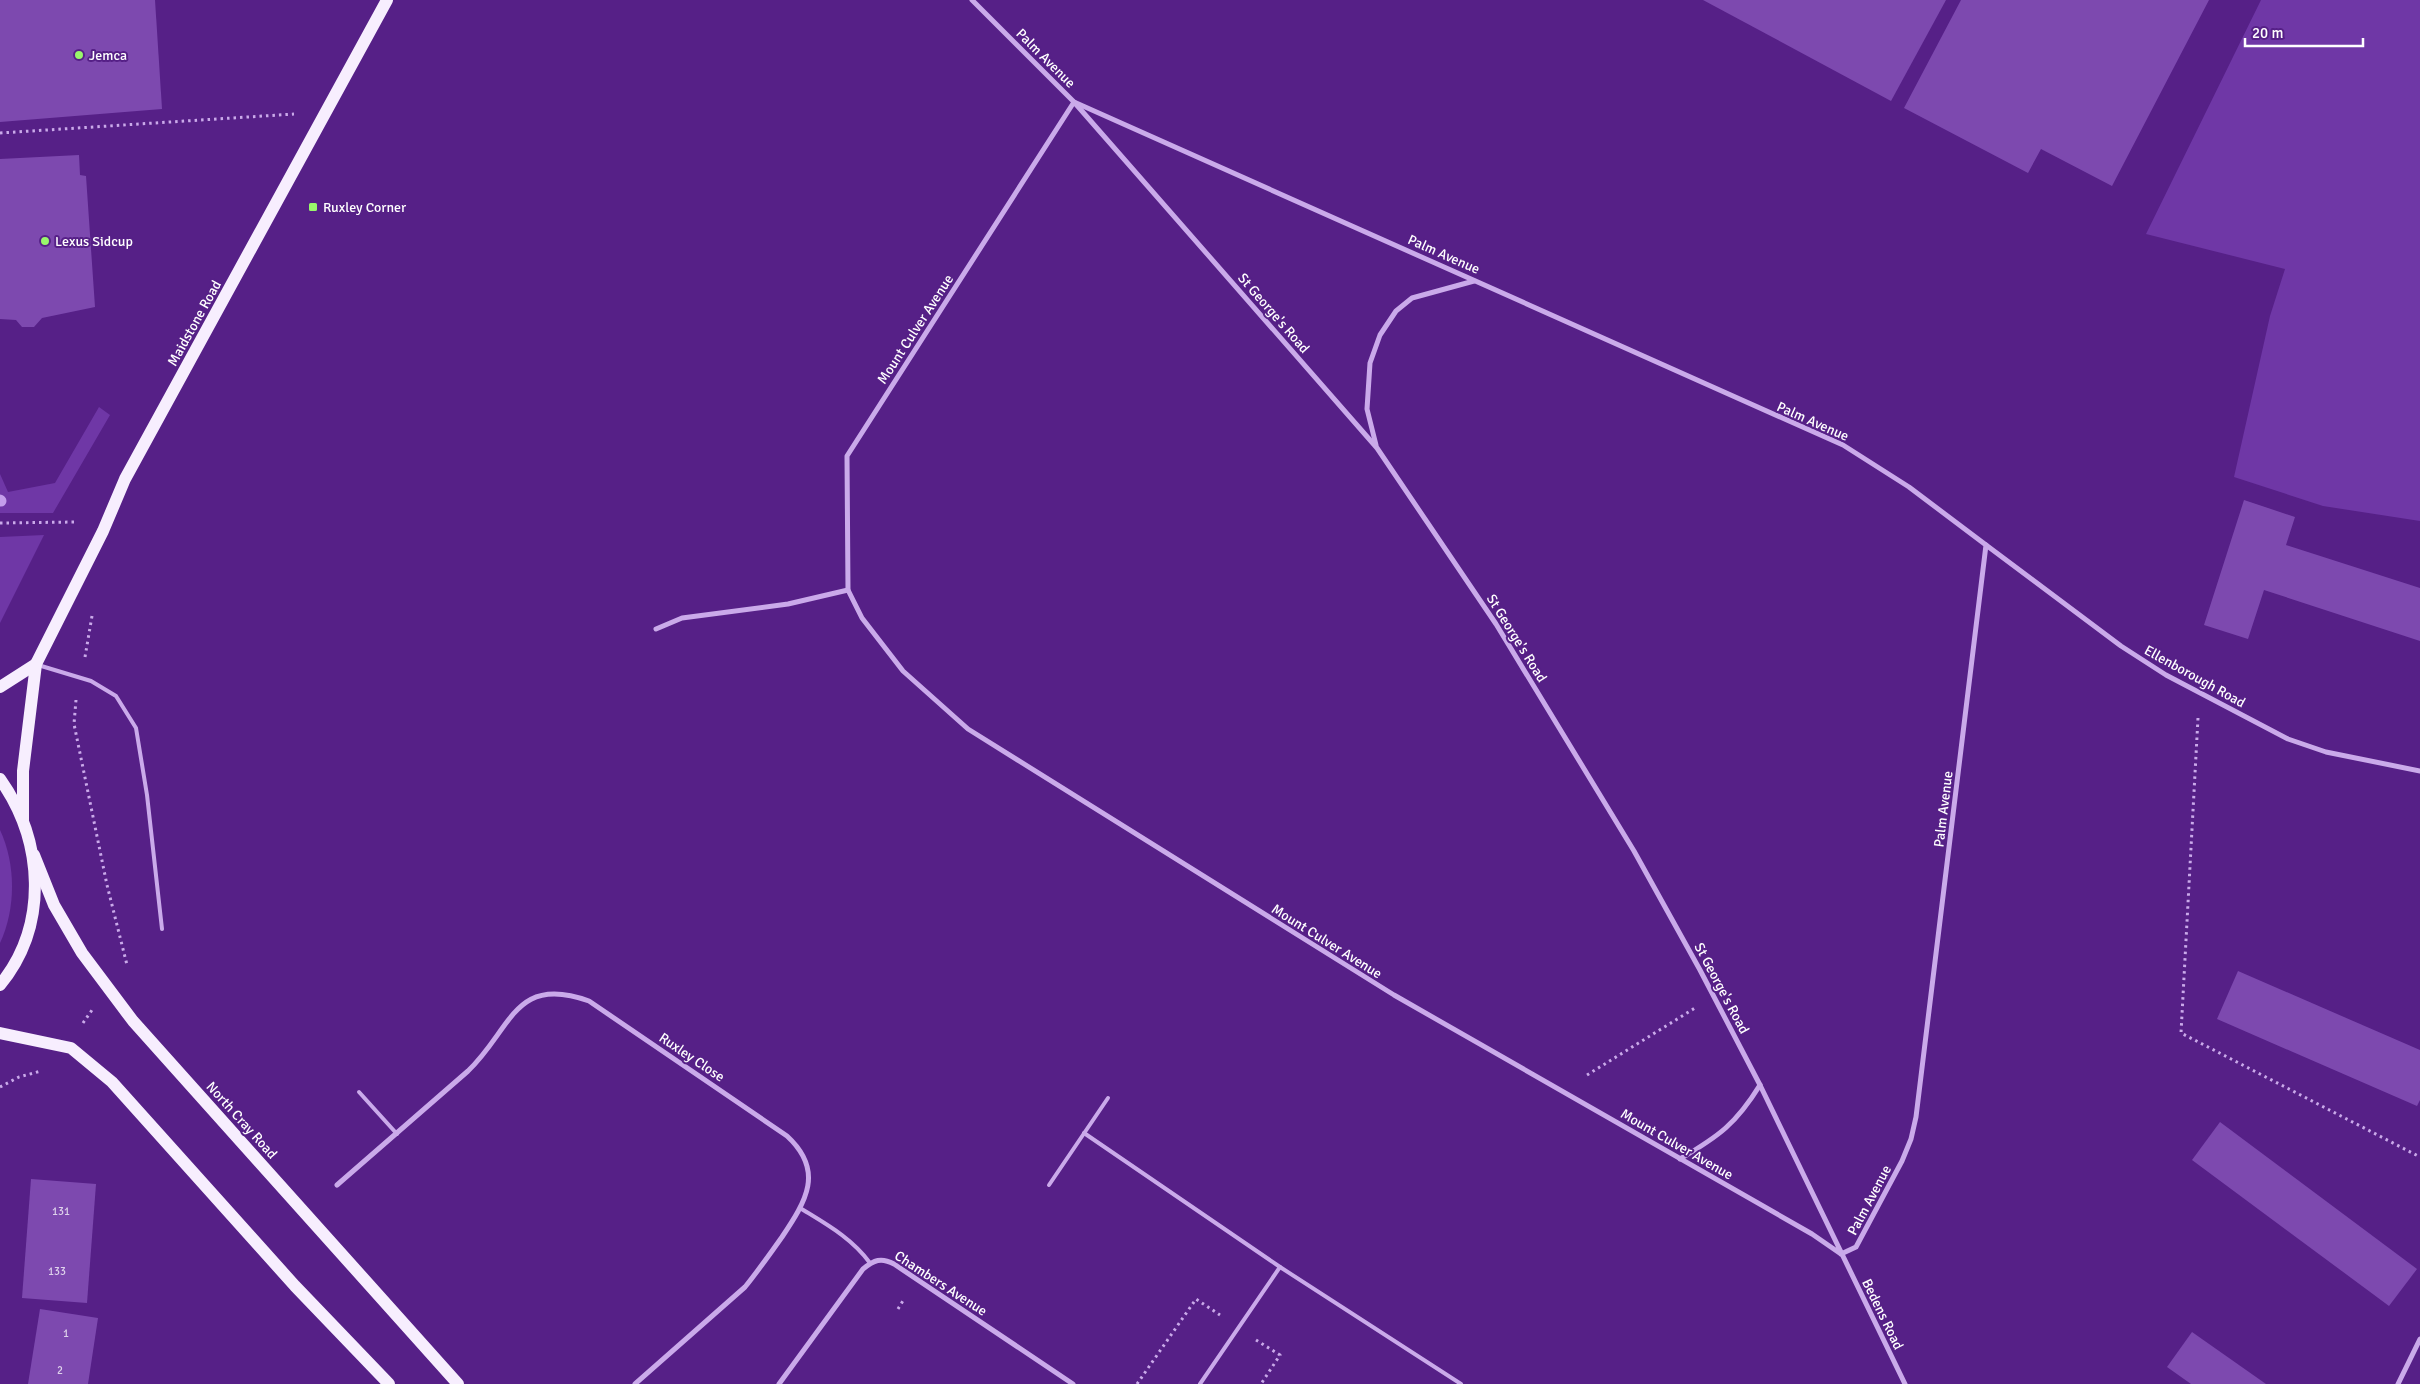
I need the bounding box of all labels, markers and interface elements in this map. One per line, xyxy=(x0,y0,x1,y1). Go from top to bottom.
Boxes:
scale bar xyxy=(2245,15,2362,47)
text: 20 m xyxy=(2252,24,2283,42)
street label: Palm Avenue xyxy=(1012,25,1079,92)
place label: Jemca xyxy=(89,47,127,64)
marker: Jemca xyxy=(73,49,85,61)
place label: Ruxley Corner xyxy=(323,199,407,216)
marker: Ruxley Corner xyxy=(307,201,319,213)
street label: Palm Avenue xyxy=(1405,231,1482,278)
place label: Lexus Sidcup xyxy=(55,233,133,250)
marker: Lexus Sidcup xyxy=(39,235,51,247)
street label: St George's Road xyxy=(1234,270,1313,357)
street label: Mount Culver Avenue xyxy=(874,271,957,387)
street label: Maidstone Road xyxy=(164,277,225,369)
street label: Palm Avenue xyxy=(1774,398,1851,445)
street label: St George's Road xyxy=(1483,591,1550,685)
street label: Ellenborough Road xyxy=(2141,642,2248,711)
street label: Palm Avenue xyxy=(1930,770,1957,848)
street label: Mount Culver Avenue xyxy=(1268,901,1385,982)
street label: St George's Road xyxy=(1690,940,1753,1037)
street label: Ruxley Close xyxy=(656,1029,728,1086)
street label: North Cray Road xyxy=(203,1078,281,1162)
street label: Mount Culver Avenue xyxy=(1617,1105,1736,1184)
street label: Palm Avenue xyxy=(1844,1162,1895,1238)
house number: 131 xyxy=(52,1205,70,1218)
street label: Chambers Avenue xyxy=(891,1247,990,1320)
house number: 133 xyxy=(48,1265,66,1278)
street label: Bedens Road xyxy=(1858,1276,1907,1352)
house number: 1 xyxy=(63,1327,69,1340)
house number: 2 xyxy=(57,1364,63,1377)

